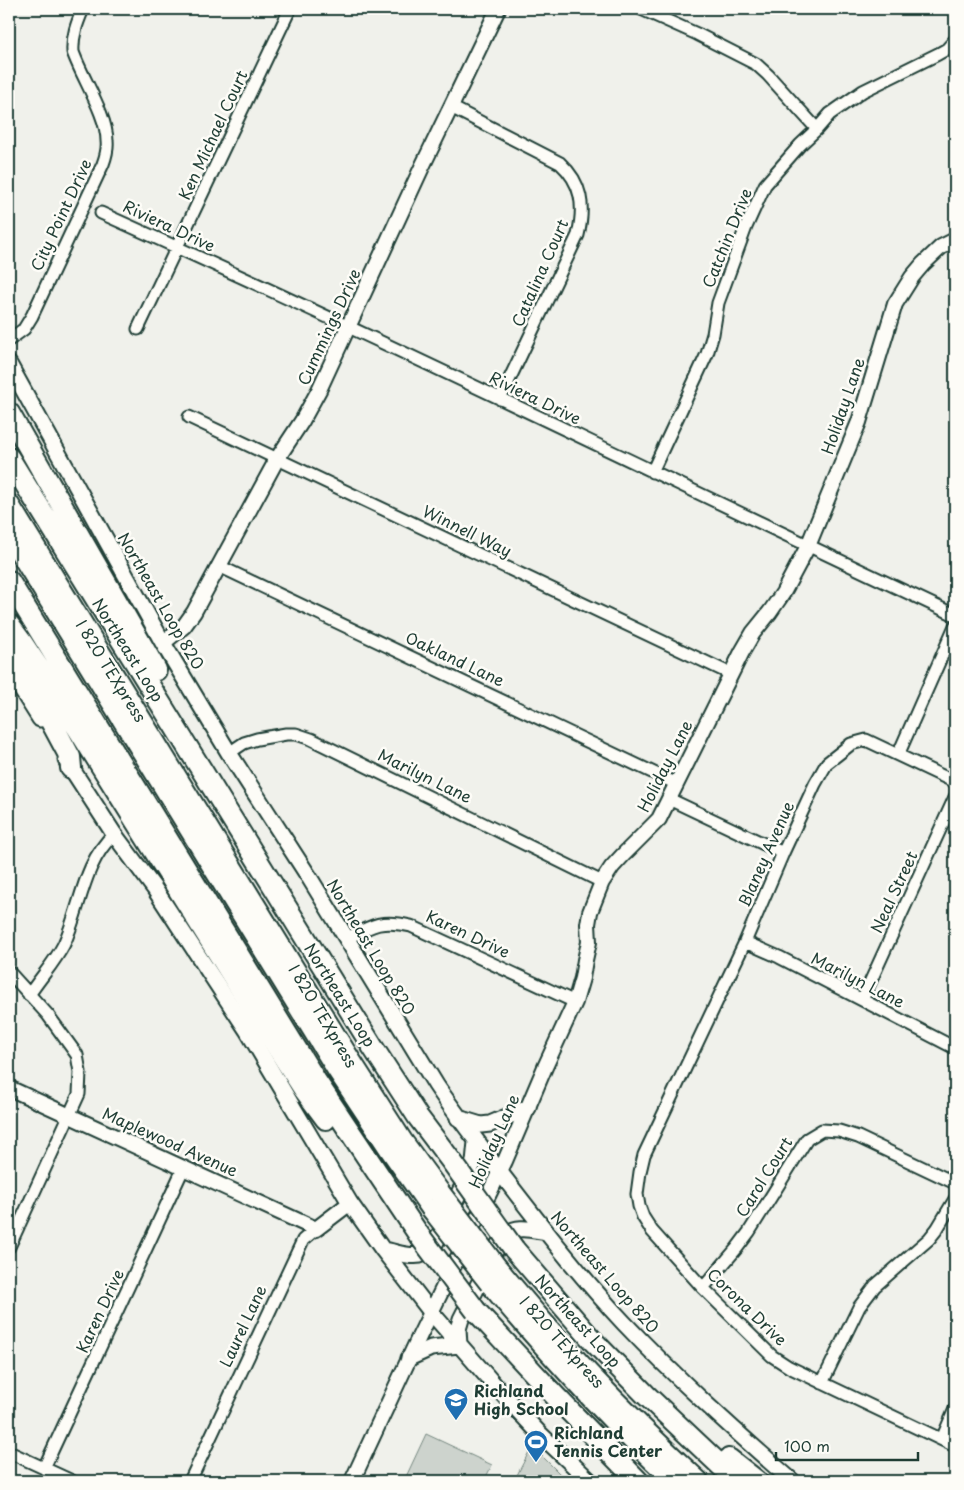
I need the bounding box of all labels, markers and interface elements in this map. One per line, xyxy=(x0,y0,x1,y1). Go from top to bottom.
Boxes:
street label: Ken Michael Court xyxy=(172,65,253,203)
street label: City Point Drive xyxy=(24,154,97,275)
street label: Catchin Drive xyxy=(695,184,757,291)
street label: Riviera Drive xyxy=(119,193,220,257)
street label: Catalina Court xyxy=(505,214,574,330)
street label: Cummings Drive xyxy=(290,264,366,389)
street label: Holiday Lane xyxy=(814,354,870,457)
street label: Riviera Drive xyxy=(485,365,585,430)
street label: Winnell Way xyxy=(419,498,516,562)
street label: Northeast Loop 820 xyxy=(114,529,208,673)
street label: Northeast Loop xyxy=(88,595,168,705)
street label: I 820 TEXpress xyxy=(71,615,153,726)
street label: Oakland Lane xyxy=(402,625,509,692)
street label: Holiday Lane xyxy=(631,715,698,816)
street label: Marilyn Lane xyxy=(374,742,477,808)
street label: Blaney Avenue xyxy=(731,797,799,910)
street label: Neal Street xyxy=(864,846,923,937)
street label: Northeast Loop 820 xyxy=(323,875,419,1019)
street label: Karen Drive xyxy=(423,903,514,963)
street label: Northeast Loop xyxy=(300,940,380,1050)
street label: Marilyn Lane xyxy=(808,945,909,1013)
street label: I 820 TEXpress xyxy=(283,959,364,1072)
street label: Holiday Lane xyxy=(462,1090,525,1191)
street label: Maplewood Avenue xyxy=(99,1100,242,1182)
street label: Carol Court xyxy=(729,1131,798,1221)
street label: Northeast Loop 820 xyxy=(547,1207,663,1337)
street label: Corona Drive xyxy=(702,1262,793,1351)
street label: Karen Drive xyxy=(69,1265,129,1356)
street label: Northeast Loop xyxy=(531,1270,625,1372)
street label: Laurel Lane xyxy=(213,1281,272,1371)
street label: I 820 TEXpress xyxy=(515,1290,611,1393)
place label: Richland High School xyxy=(474,1378,568,1420)
school or university icon: Richland High School xyxy=(443,1387,469,1421)
place label: Richland Tennis Center xyxy=(554,1420,663,1462)
sports icon: Richland Tennis Center xyxy=(523,1429,549,1463)
scale bar xyxy=(776,1430,919,1462)
text: 100 m xyxy=(784,1434,830,1457)

